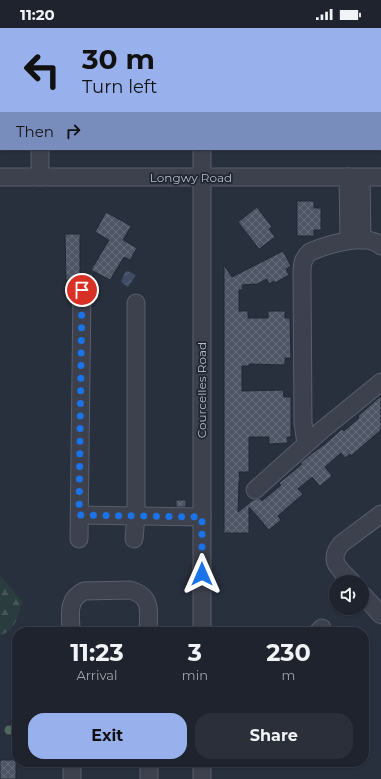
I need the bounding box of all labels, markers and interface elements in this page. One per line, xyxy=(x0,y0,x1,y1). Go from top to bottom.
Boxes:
text: 11:20 xyxy=(20,5,55,24)
text: 30 m xyxy=(82,42,155,76)
icon: left xyxy=(16,44,68,96)
text: Turn left xyxy=(82,76,157,98)
icon: right xyxy=(62,120,84,142)
text: Then xyxy=(16,122,54,141)
street label: Longwy Road xyxy=(150,170,232,185)
pin xyxy=(65,273,99,307)
icon: arrive xyxy=(71,279,93,301)
street label: Courcelles Road xyxy=(194,342,209,438)
position arrow xyxy=(181,553,223,595)
map controls xyxy=(329,575,369,615)
button: sound xyxy=(329,575,369,615)
text: 11:23 xyxy=(70,638,124,667)
text: 3 xyxy=(188,638,202,667)
text: 230 xyxy=(266,638,311,667)
text: Arrival xyxy=(76,667,117,683)
text: min xyxy=(182,667,208,683)
text: m xyxy=(282,667,295,683)
button: Exit xyxy=(28,713,187,759)
button: Share xyxy=(195,713,353,759)

